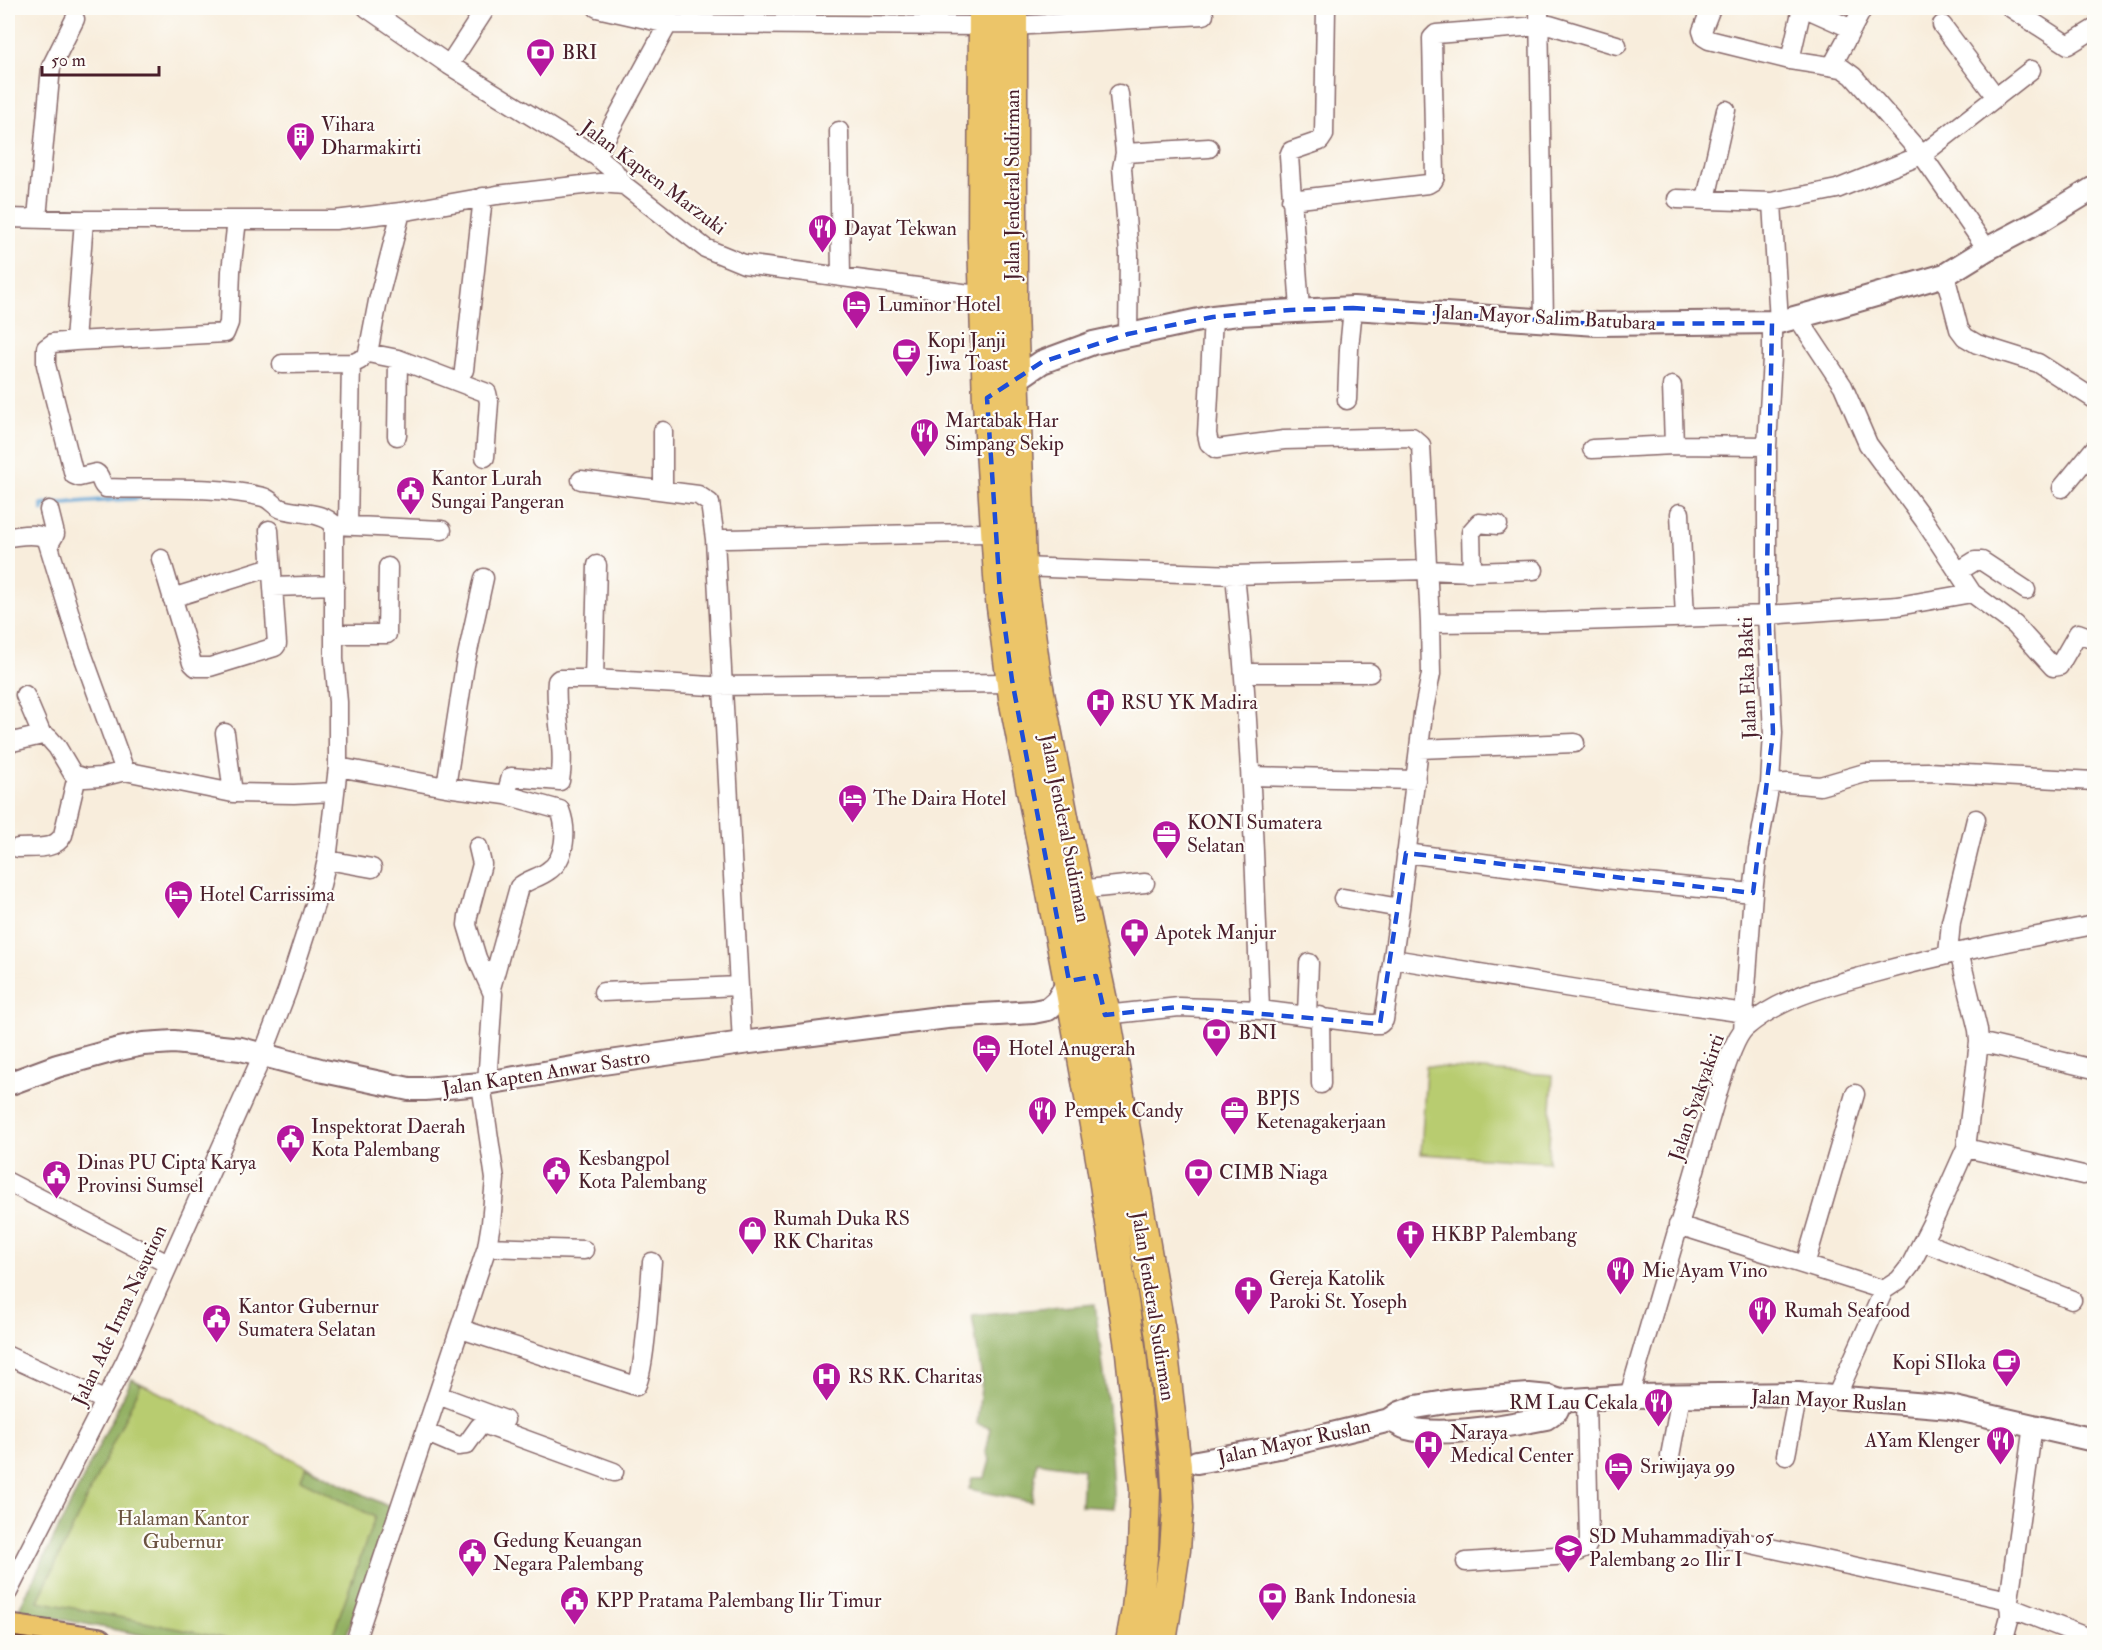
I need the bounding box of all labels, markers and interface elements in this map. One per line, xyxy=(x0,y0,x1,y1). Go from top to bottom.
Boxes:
bank icon: BRI xyxy=(525,36,557,78)
scale bar xyxy=(42,39,159,77)
place label: BRI xyxy=(562,40,597,65)
text: 50 m xyxy=(51,49,86,72)
street label: Jalan Jenderal Sudirman xyxy=(1000,89,1025,282)
place label: Vihara Dharmakirti xyxy=(321,112,421,160)
street label: Jalan Kapten Marzuki xyxy=(575,114,731,241)
building icon: Vihara Dharmakirti xyxy=(284,120,316,162)
restaurant icon: Dayat Tekwan xyxy=(807,212,839,254)
place label: Dayat Tekwan xyxy=(844,216,957,241)
hotel icon: Luminor Hotel xyxy=(841,288,873,330)
place label: Luminor Hotel xyxy=(878,292,1001,317)
street label: Jalan Mayor Salim Batubara xyxy=(1432,299,1657,336)
place label: Kopi Janji Jiwa Toast xyxy=(926,328,1009,376)
cafe icon: Kopi Janji Jiwa Toast xyxy=(890,336,922,378)
place label: Martabak Har Simpang Sekip xyxy=(945,408,1064,457)
restaurant icon: Martabak Har Simpang Sekip xyxy=(908,416,940,458)
place label: Kantor Lurah Sungai Pangeran xyxy=(431,466,564,514)
public building icon: Kantor Lurah Sungai Pangeran xyxy=(394,474,426,516)
street label: Jalan Eka Bakti xyxy=(1733,616,1762,741)
hospital icon: RSU YK Madira xyxy=(1084,686,1116,728)
place label: RSU YK Madira xyxy=(1121,690,1258,715)
street label: Jalan Jenderal Sudirman xyxy=(1035,731,1096,924)
hotel icon: The Daira Hotel xyxy=(836,782,868,824)
place label: The Daira Hotel xyxy=(873,786,1006,811)
place label: KONI Sumatera Selatan xyxy=(1187,810,1323,858)
office icon: KONI Sumatera Selatan xyxy=(1150,818,1182,860)
hotel icon: Hotel Carrissima xyxy=(162,878,194,920)
place label: Hotel Carrissima xyxy=(199,882,335,907)
pharmacy icon: Apotek Manjur xyxy=(1118,916,1150,958)
place label: Apotek Manjur xyxy=(1154,920,1277,946)
bank icon: BNI xyxy=(1201,1016,1233,1058)
place label: BNI xyxy=(1238,1020,1277,1045)
street label: Jalan Syakyakirti xyxy=(1663,1030,1730,1165)
hotel icon: Hotel Anugerah xyxy=(971,1032,1003,1074)
place label: Hotel Anugerah xyxy=(1008,1036,1136,1061)
street label: Jalan Kapten Anwar Sastro xyxy=(439,1044,652,1102)
place label: BPJS Ketenagakerjaan xyxy=(1256,1086,1386,1134)
restaurant icon: Pempek Candy xyxy=(1027,1094,1059,1136)
office icon: BPJS Ketenagakerjaan xyxy=(1219,1094,1251,1136)
place label: Pempek Candy xyxy=(1064,1098,1184,1124)
place label: Inspektorat Daerah Kota Palembang xyxy=(311,1114,466,1162)
public building icon: Inspektorat Daerah Kota Palembang xyxy=(274,1122,306,1164)
place label: Kesbangpol Kota Palembang xyxy=(578,1146,708,1194)
place label: Dinas PU Cipta Karya Provinsi Sumsel xyxy=(77,1150,257,1198)
public building icon: Kesbangpol Kota Palembang xyxy=(541,1154,573,1196)
bank icon: CIMB Niaga xyxy=(1182,1156,1214,1198)
public building icon: Dinas PU Cipta Karya Provinsi Sumsel xyxy=(40,1158,72,1200)
place label: CIMB Niaga xyxy=(1219,1160,1329,1185)
place label: Rumah Duka RS RK Charitas xyxy=(773,1206,910,1254)
street label: Jalan Jenderal Sudirman xyxy=(1126,1209,1181,1403)
shop icon: Rumah Duka RS RK Charitas xyxy=(736,1214,768,1256)
church icon: HKBP Palembang xyxy=(1394,1218,1426,1260)
street label: Jalan Ade Irma Nasution xyxy=(66,1221,172,1411)
place label: HKBP Palembang xyxy=(1431,1222,1578,1247)
restaurant icon: Mie Ayam Vino xyxy=(1605,1254,1637,1296)
place label: Mie Ayam Vino xyxy=(1642,1258,1767,1283)
place label: Gereja Katolik Paroki St. Yoseph xyxy=(1269,1266,1408,1315)
church icon: Gereja Katolik Paroki St. Yoseph xyxy=(1232,1274,1264,1316)
place label: Kantor Gubernur Sumatera Selatan xyxy=(238,1294,379,1342)
restaurant icon: Rumah Seafood xyxy=(1747,1294,1779,1336)
place label: Rumah Seafood xyxy=(1784,1298,1910,1323)
public building icon: Kantor Gubernur Sumatera Selatan xyxy=(201,1302,233,1344)
cafe icon: Kopi SIloka xyxy=(1991,1346,2023,1388)
place label: Kopi SIloka xyxy=(1892,1350,1987,1376)
hospital icon: RS RK. Charitas xyxy=(811,1360,843,1402)
place label: RS RK. Charitas xyxy=(848,1364,982,1389)
street label: Jalan Mayor Ruslan xyxy=(1749,1384,1907,1417)
restaurant icon: RM Lau Cekala xyxy=(1643,1386,1675,1428)
place label: RM Lau Cekala xyxy=(1509,1390,1639,1415)
street label: Jalan Mayor Ruslan xyxy=(1214,1413,1373,1470)
place label: Naraya Medical Center xyxy=(1450,1420,1574,1468)
restaurant icon: AYam Klenger xyxy=(1985,1424,2017,1466)
hospital icon: Naraya Medical Center xyxy=(1413,1428,1445,1470)
place label: AYam Klenger xyxy=(1864,1428,1981,1453)
hotel icon: Sriwijaya 99 xyxy=(1603,1450,1635,1492)
place label: Sriwijaya 99 xyxy=(1640,1454,1736,1479)
park label: Halaman Kantor Gubernur xyxy=(117,1506,250,1554)
place label: SD Muhammadiyah 05 Palembang 20 Ilir I xyxy=(1589,1524,1774,1572)
place label: Gedung Keuangan Negara Palembang xyxy=(493,1528,644,1576)
school or university icon: SD Muhammadiyah 05 Palembang 20 Ilir I xyxy=(1552,1532,1584,1574)
public building icon: Gedung Keuangan Negara Palembang xyxy=(456,1536,488,1578)
bank icon: Bank Indonesia xyxy=(1257,1580,1289,1622)
public building icon: KPP Pratama Palembang Ilir Timur xyxy=(559,1584,591,1626)
place label: Bank Indonesia xyxy=(1294,1584,1417,1609)
place label: KPP Pratama Palembang Ilir Timur xyxy=(596,1588,882,1613)

